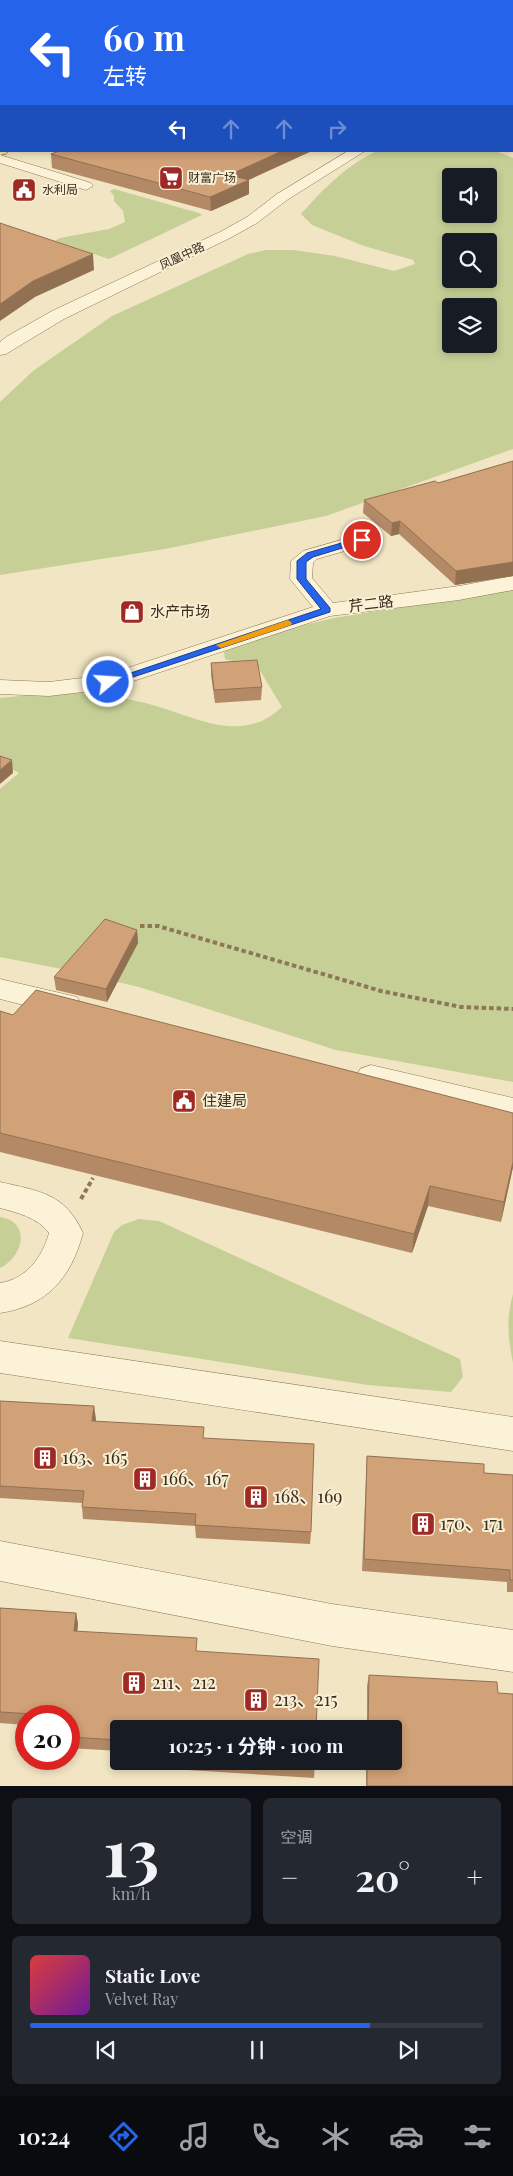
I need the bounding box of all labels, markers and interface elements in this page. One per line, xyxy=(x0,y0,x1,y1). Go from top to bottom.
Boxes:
text: 60 m xyxy=(103,13,185,60)
icon: left xyxy=(20,20,85,85)
text: 左转 xyxy=(103,60,147,90)
icon: left xyxy=(164,115,192,143)
icon: ahead xyxy=(217,115,245,143)
icon: ahead xyxy=(270,115,298,143)
icon: right xyxy=(323,115,351,143)
supermarket icon: 财富广场 xyxy=(158,165,184,191)
map controls xyxy=(442,168,497,353)
button: sound xyxy=(442,168,497,223)
place label: 财富广场 xyxy=(188,169,236,185)
public building icon: 水利局 xyxy=(11,177,37,203)
place label: 水利局 xyxy=(42,181,78,197)
button: search xyxy=(442,233,497,288)
street label: 凤凰中路 xyxy=(156,238,207,272)
button: layers xyxy=(442,298,497,353)
pin xyxy=(341,519,383,561)
icon: arrive xyxy=(348,526,376,554)
street label: 芹二路 xyxy=(347,590,394,616)
shop icon: 水产市场 xyxy=(119,599,145,625)
place label: 水产市场 xyxy=(150,601,210,621)
position arrow xyxy=(81,655,133,707)
public building icon: 住建局 xyxy=(171,1088,197,1114)
place label: 住建局 xyxy=(202,1090,247,1110)
building icon: 163、165 xyxy=(32,1445,58,1471)
place label: 163、165 xyxy=(62,1445,128,1469)
building icon: 166、167 xyxy=(132,1466,158,1492)
place label: 166、167 xyxy=(162,1466,229,1490)
building icon: 168、169 xyxy=(243,1484,269,1510)
place label: 168、169 xyxy=(274,1484,342,1508)
building icon: 170、171 xyxy=(410,1511,436,1537)
place label: 170、171 xyxy=(440,1511,504,1535)
building icon: 211、212 xyxy=(121,1670,147,1696)
place label: 211、212 xyxy=(152,1670,216,1694)
building icon: 213、215 xyxy=(243,1687,269,1713)
place label: 213、215 xyxy=(274,1687,338,1711)
speed limit sign: 20 xyxy=(15,1705,80,1770)
text: 10:25 · 1 分钟 · 100 m xyxy=(169,1732,343,1758)
text: 13 xyxy=(103,1807,159,1893)
text: 空调 xyxy=(281,1826,313,1847)
text: 20° xyxy=(355,1851,410,1902)
text: − xyxy=(281,1858,299,1895)
text: + xyxy=(467,1858,483,1895)
text: km/h xyxy=(112,1883,150,1904)
text: Static Love xyxy=(105,1962,200,1988)
text: Velvet Ray xyxy=(105,1988,178,2009)
icon: previous xyxy=(92,2036,120,2064)
icon: pause xyxy=(243,2036,271,2064)
icon: next xyxy=(394,2036,422,2064)
icon: directions xyxy=(106,2119,141,2154)
icon: music xyxy=(177,2119,212,2154)
icon: phone xyxy=(248,2119,283,2154)
icon: climate xyxy=(318,2119,353,2154)
icon: car xyxy=(389,2119,424,2154)
icon: filters xyxy=(460,2119,495,2154)
text: 10:24 xyxy=(18,2121,70,2151)

